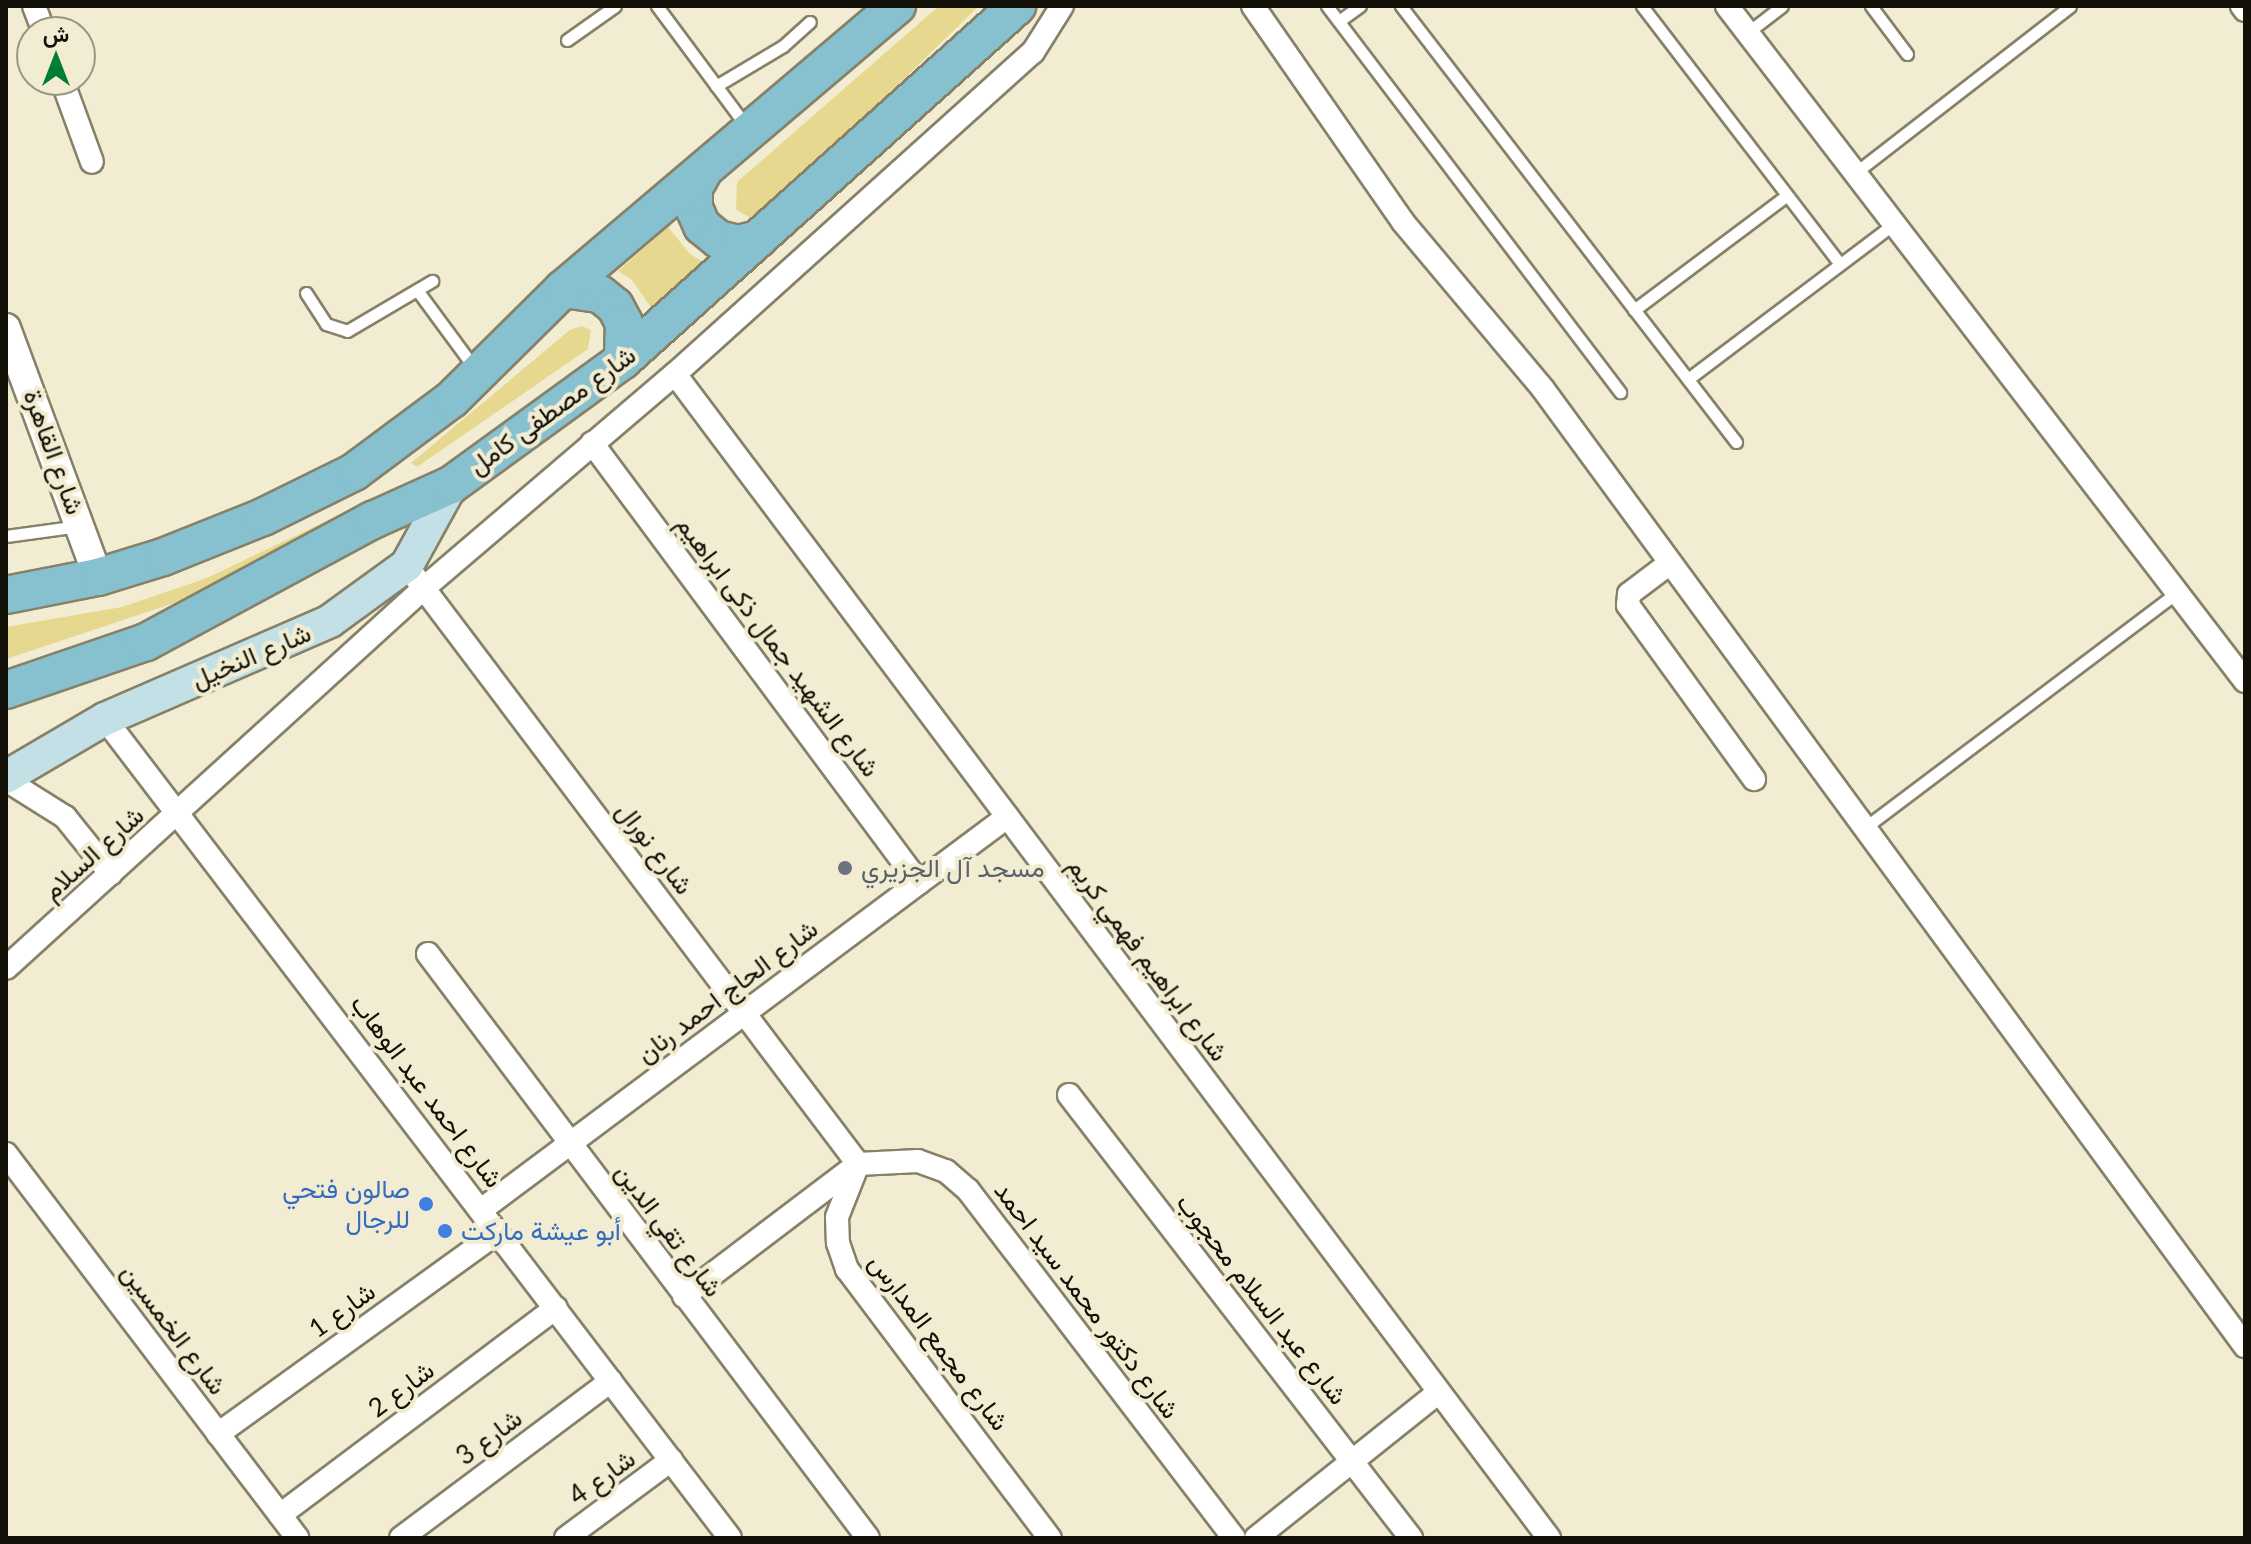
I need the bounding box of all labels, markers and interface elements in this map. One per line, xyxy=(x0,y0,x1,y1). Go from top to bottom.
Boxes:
north arrow xyxy=(16,16,96,96)
text: ش xyxy=(43,20,69,47)
street label: شارع مصطفى كامل xyxy=(462,339,642,481)
street label: شارع القاهرة xyxy=(17,385,91,519)
street label: شارع الشهيد جمال ذكى ابراهيم xyxy=(670,509,886,783)
street label: شارع النخيل xyxy=(187,617,315,695)
street label: شارع نورال xyxy=(610,796,700,900)
street label: شارع السلام xyxy=(36,799,150,907)
street label: شارع ابراهيم فهمي كريم xyxy=(1061,851,1235,1067)
place label: مسجد آل الجزيري xyxy=(861,852,1045,884)
marker: مسجد آل الجزيري xyxy=(836,859,854,877)
street label: شارع الحاج احمد رنان xyxy=(630,913,824,1069)
street label: شارع احمد عبد الوهاب xyxy=(344,988,510,1194)
street label: شارع تقي الدين xyxy=(609,1157,729,1303)
place label: صالون فتحي للرجال xyxy=(282,1173,410,1234)
street label: شارع دكتور محمد سيد احمد xyxy=(988,1175,1186,1425)
street label: شارع عبد السلام محجوب xyxy=(1170,1187,1354,1411)
marker: صالون فتحي للرجال xyxy=(417,1195,435,1213)
place label: أبو عيشة ماركت xyxy=(461,1215,621,1247)
marker: أبو عيشة ماركت xyxy=(436,1222,454,1240)
street label: شارع مجمع المدارس xyxy=(862,1247,1016,1437)
street label: شارع الخمسين xyxy=(115,1257,233,1401)
street label: شارع 1 xyxy=(303,1276,381,1344)
street label: شارع 2 xyxy=(362,1354,440,1424)
street label: شارع 3 xyxy=(450,1402,528,1472)
street label: شارع 4 xyxy=(563,1443,641,1511)

